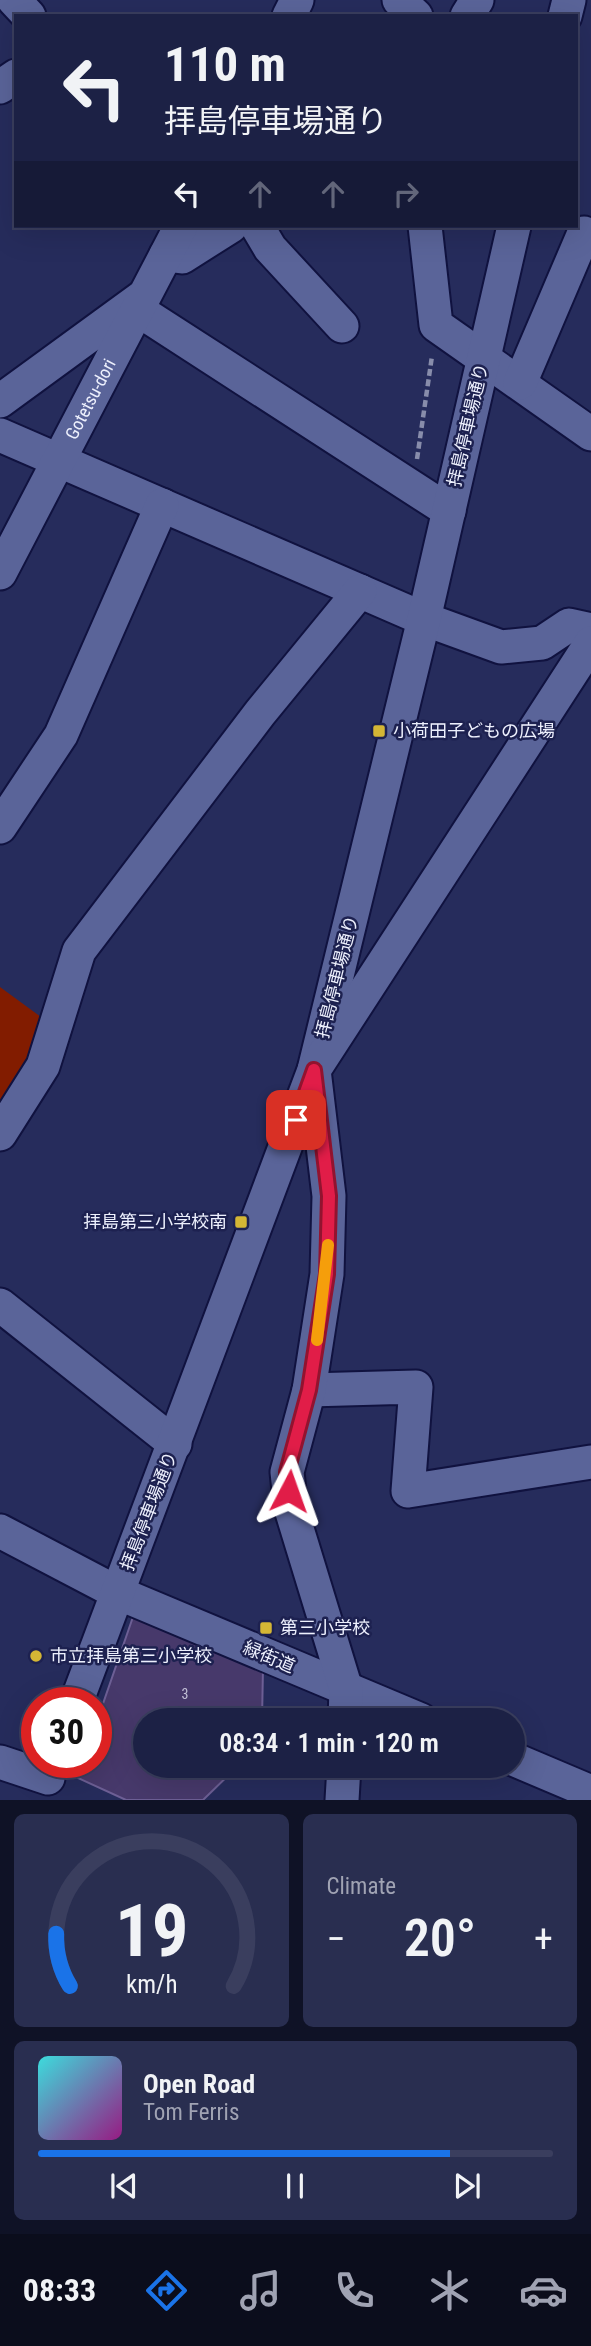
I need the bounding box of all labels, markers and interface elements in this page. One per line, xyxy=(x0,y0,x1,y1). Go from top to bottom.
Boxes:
text: 110 m xyxy=(164,36,286,93)
icon: left xyxy=(49,42,140,133)
text: 拝島停車場通り xyxy=(164,102,388,140)
icon: left xyxy=(168,175,206,213)
icon: ahead xyxy=(241,175,279,213)
icon: ahead xyxy=(314,175,352,213)
icon: right xyxy=(387,175,425,213)
street label: Gotetsu-dori xyxy=(61,355,120,443)
street label: 拝島停車場通り xyxy=(443,361,492,489)
place label: 小荷田子どもの広場 xyxy=(393,720,555,741)
marker: 小荷田子どもの広場 xyxy=(371,723,387,739)
street label: 拝島停車場通り xyxy=(311,913,362,1041)
pin xyxy=(266,1090,326,1150)
icon: arrive xyxy=(277,1101,315,1139)
place label: 拝島第三小学校南 xyxy=(83,1211,227,1232)
marker: 拝島第三小学校南 xyxy=(233,1214,249,1230)
street label: 拝島停車場通り xyxy=(116,1448,181,1573)
position arrow xyxy=(252,1454,326,1528)
place label: 第三小学校 xyxy=(280,1617,370,1638)
marker: 第三小学校 xyxy=(258,1620,274,1636)
street label: 緑街道 xyxy=(240,1636,298,1677)
place label: 市立拝島第三小学校 xyxy=(50,1645,212,1666)
marker: 市立拝島第三小学校 xyxy=(28,1648,44,1664)
house number: 3 xyxy=(182,1686,188,1702)
speed limit sign: 30 xyxy=(21,1687,112,1778)
text: 08:34 · 1 min · 120 m xyxy=(219,1728,439,1758)
text: Climate xyxy=(327,1873,396,1900)
text: 19 xyxy=(114,1889,188,1975)
text: 20° xyxy=(404,1908,476,1969)
text: − xyxy=(327,1917,346,1961)
text: + xyxy=(534,1917,553,1961)
text: km/h xyxy=(126,1970,177,1999)
text: Open Road xyxy=(143,2069,255,2099)
text: Tom Ferris xyxy=(143,2099,239,2126)
icon: previous xyxy=(105,2167,143,2205)
icon: pause xyxy=(276,2167,314,2205)
icon: next xyxy=(448,2167,486,2205)
icon: directions xyxy=(142,2266,191,2315)
icon: music xyxy=(236,2266,285,2315)
icon: phone xyxy=(330,2266,379,2315)
icon: climate xyxy=(425,2266,474,2315)
icon: car xyxy=(519,2266,568,2315)
text: 08:33 xyxy=(23,2271,96,2309)

